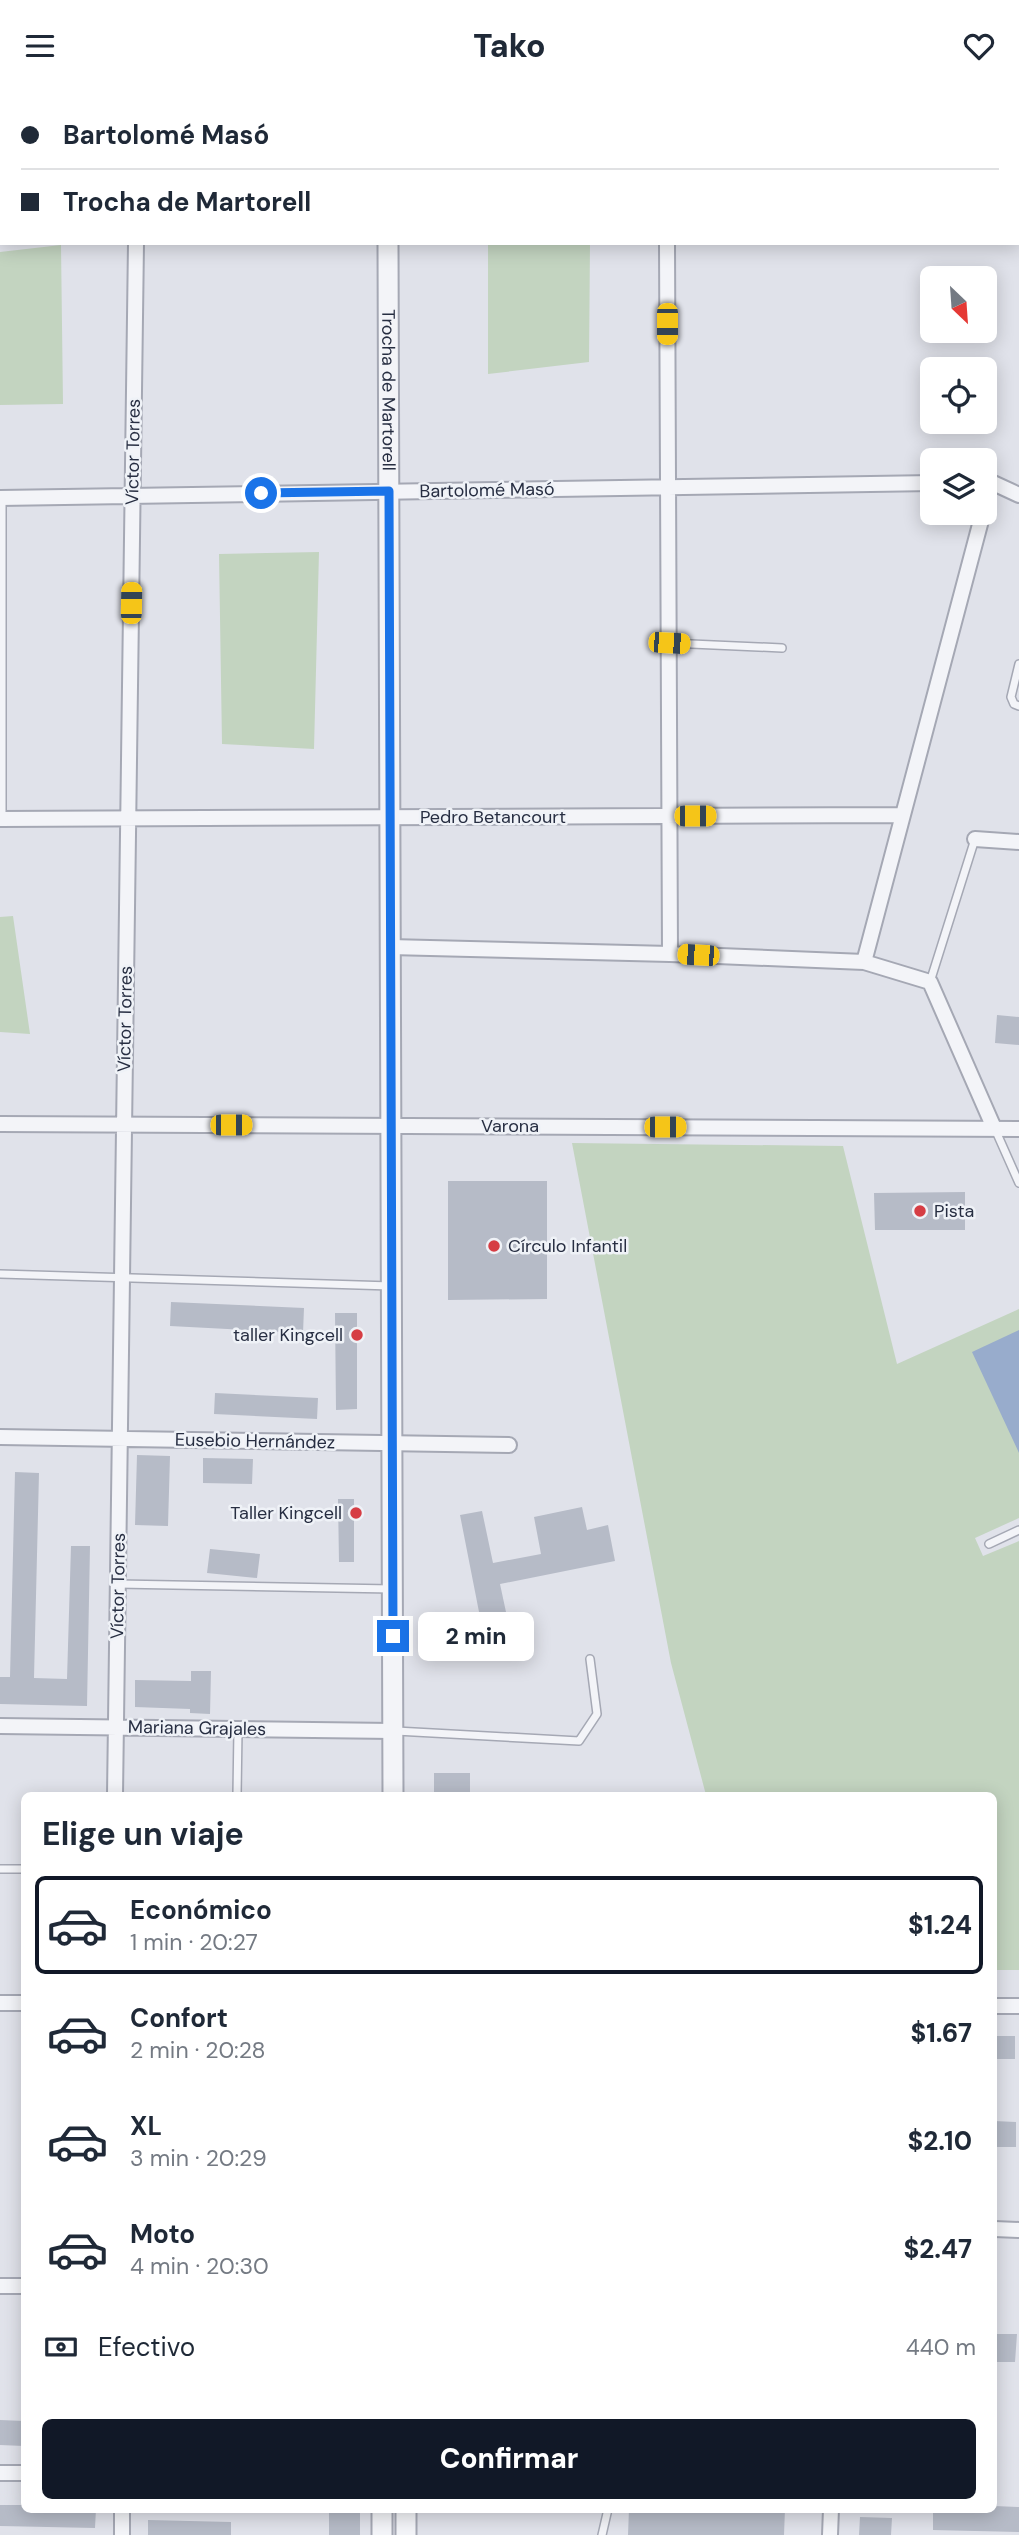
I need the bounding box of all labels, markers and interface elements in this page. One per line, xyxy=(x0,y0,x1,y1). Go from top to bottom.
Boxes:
text: Tako xyxy=(473,25,546,67)
icon: menu xyxy=(21,27,59,65)
icon: heart xyxy=(960,27,998,65)
text: Bartolomé Masó xyxy=(63,118,269,152)
text: Trocha de Martorell xyxy=(63,185,311,219)
north arrow xyxy=(920,266,998,343)
map controls xyxy=(920,266,997,525)
car xyxy=(657,303,678,345)
street label: Trocha de Martorell xyxy=(376,309,401,471)
button: locate xyxy=(920,357,997,434)
street label: Víctor Torres xyxy=(120,399,146,505)
button: layers xyxy=(920,448,997,525)
route start xyxy=(245,477,277,509)
street label: Bartolomé Masó xyxy=(419,477,555,503)
car xyxy=(121,582,142,624)
car xyxy=(648,631,691,655)
street label: Pedro Betancourt xyxy=(420,805,566,829)
car xyxy=(675,806,717,827)
car xyxy=(677,943,720,967)
street label: Víctor Torres xyxy=(112,966,138,1072)
street label: Varona xyxy=(481,1114,539,1138)
car xyxy=(211,1115,253,1136)
car xyxy=(645,1117,687,1138)
place label: Pista xyxy=(934,1199,974,1223)
marker: Pista xyxy=(912,1203,928,1219)
place label: Círculo Infantil xyxy=(508,1234,627,1258)
marker: Círculo Infantil xyxy=(486,1238,502,1254)
place label: taller Kingcell xyxy=(233,1323,343,1347)
marker: taller Kingcell xyxy=(349,1327,365,1343)
street label: Eusebio Hernández xyxy=(175,1428,335,1454)
place label: Taller Kingcell xyxy=(230,1501,342,1525)
marker: Taller Kingcell xyxy=(348,1505,364,1521)
street label: Víctor Torres xyxy=(105,1533,131,1639)
callout: 2 min xyxy=(418,1611,533,1661)
route end xyxy=(377,1620,409,1652)
text: 2 min xyxy=(445,1621,507,1651)
street label: Mariana Grajales xyxy=(128,1715,266,1741)
text: Elige un viaje xyxy=(42,1813,244,1855)
text: Económico xyxy=(130,1893,272,1927)
icon: car xyxy=(46,1894,109,1957)
text: $1.24 xyxy=(908,1908,972,1942)
text: 1 min · 20:27 xyxy=(130,1927,258,1957)
text: Confort xyxy=(130,2001,228,2035)
icon: car xyxy=(46,2002,109,2065)
text: $1.67 xyxy=(910,2016,972,2050)
text: 2 min · 20:28 xyxy=(130,2035,266,2065)
text: XL xyxy=(130,2109,162,2143)
icon: car xyxy=(46,2110,109,2173)
text: $2.10 xyxy=(907,2124,972,2158)
text: 3 min · 20:29 xyxy=(130,2143,267,2173)
text: Moto xyxy=(130,2217,195,2251)
icon: car xyxy=(46,2218,109,2281)
text: $2.47 xyxy=(904,2232,972,2266)
text: 4 min · 20:30 xyxy=(130,2251,269,2281)
icon: cash xyxy=(42,2328,80,2366)
text: Efectivo xyxy=(98,2330,195,2364)
text: 440 m xyxy=(906,2332,976,2362)
button: Confirmar xyxy=(42,2419,976,2499)

